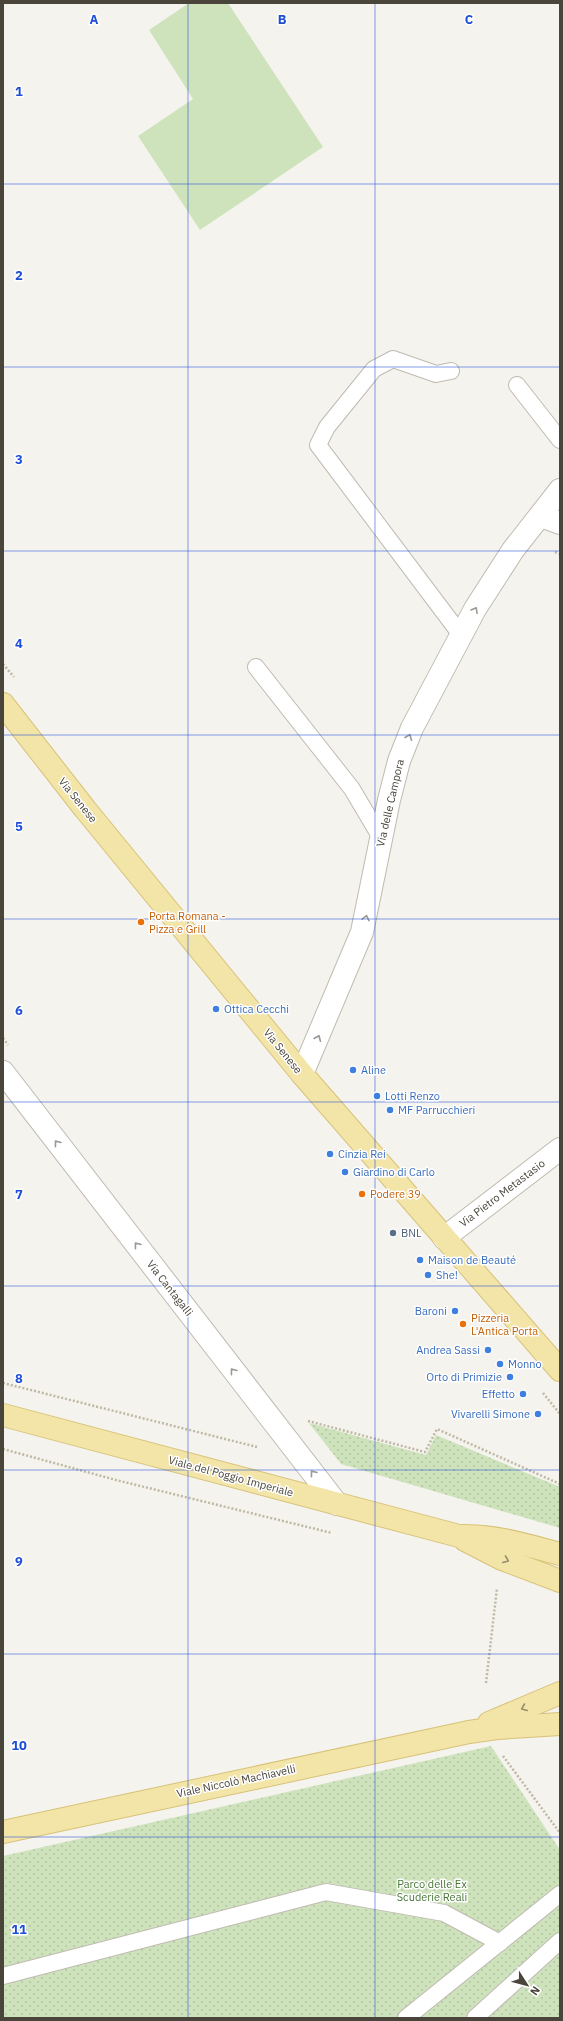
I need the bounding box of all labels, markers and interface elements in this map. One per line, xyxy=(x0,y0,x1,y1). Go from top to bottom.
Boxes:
text: A xyxy=(90,11,99,28)
text: B xyxy=(278,11,287,28)
text: C xyxy=(465,11,474,28)
text: 1 xyxy=(15,83,23,100)
text: 2 xyxy=(15,267,23,284)
text: 3 xyxy=(15,451,23,468)
one-way arrow xyxy=(471,607,478,614)
text: 4 xyxy=(15,635,23,652)
one-way arrow xyxy=(404,734,412,741)
street label: Via delle Campora xyxy=(373,758,407,848)
street label: Via Senese xyxy=(56,775,100,825)
text: 5 xyxy=(15,818,23,835)
place label: Porta Romana - Pizza e Grill xyxy=(149,909,226,936)
one-way arrow xyxy=(361,915,369,921)
marker: Porta Romana - Pizza e Grill xyxy=(136,917,146,927)
text: 6 xyxy=(15,1002,23,1019)
place label: Ottica Cecchi xyxy=(224,1002,289,1016)
marker: Ottica Cecchi xyxy=(211,1004,221,1014)
street label: Via Senese xyxy=(261,1026,305,1076)
one-way arrow xyxy=(313,1035,321,1042)
place label: Aline xyxy=(361,1063,386,1077)
marker: Aline xyxy=(348,1065,358,1075)
place label: Lotti Renzo xyxy=(385,1089,440,1103)
marker: Lotti Renzo xyxy=(372,1091,382,1101)
place label: MF Parrucchieri xyxy=(398,1103,475,1117)
marker: MF Parrucchieri xyxy=(385,1105,395,1115)
one-way arrow xyxy=(55,1140,62,1147)
place label: Cinzia Rei xyxy=(338,1147,386,1161)
marker: Cinzia Rei xyxy=(325,1149,335,1159)
street label: Via Pietro Metastasio xyxy=(456,1156,548,1230)
place label: Giardino di Carlo xyxy=(353,1165,435,1179)
marker: Giardino di Carlo xyxy=(340,1167,350,1177)
text: 7 xyxy=(15,1186,23,1203)
place label: Podere 39 xyxy=(370,1187,421,1201)
marker: Podere 39 xyxy=(357,1189,367,1199)
place label: BNL xyxy=(401,1226,422,1240)
marker: BNL xyxy=(388,1228,398,1238)
one-way arrow xyxy=(134,1243,141,1250)
place label: Maison de Beauté xyxy=(428,1253,516,1267)
marker: Maison de Beauté xyxy=(415,1255,425,1265)
street label: Via Cantagalli xyxy=(144,1257,196,1319)
place label: She! xyxy=(436,1268,458,1282)
marker: She! xyxy=(423,1270,433,1280)
place label: Baroni xyxy=(415,1304,447,1318)
marker: Baroni xyxy=(450,1306,460,1316)
place label: Pizzeria L'Antica Porta xyxy=(471,1311,538,1338)
marker: Pizzeria L'Antica Porta xyxy=(458,1319,468,1329)
place label: Andrea Sassi xyxy=(416,1343,480,1357)
marker: Andrea Sassi xyxy=(483,1345,493,1355)
place label: Monno xyxy=(508,1357,542,1371)
marker: Monno xyxy=(495,1359,505,1369)
one-way arrow xyxy=(231,1368,238,1375)
text: 8 xyxy=(15,1370,23,1387)
place label: Orto di Primizie xyxy=(426,1370,502,1384)
marker: Orto di Primizie xyxy=(505,1372,515,1382)
place label: Effetto xyxy=(482,1387,515,1401)
marker: Effetto xyxy=(518,1389,528,1399)
place label: Vivarelli Simone xyxy=(451,1407,530,1421)
marker: Vivarelli Simone xyxy=(533,1409,543,1419)
street label: Viale del Poggio Imperiale xyxy=(167,1453,295,1499)
one-way arrow xyxy=(310,1471,317,1478)
text: 9 xyxy=(15,1553,23,1570)
one-way arrow xyxy=(502,1555,509,1563)
one-way arrow xyxy=(521,1703,529,1711)
text: 10 xyxy=(11,1737,27,1754)
street label: Viale Niccolò Machiavelli xyxy=(175,1762,297,1800)
park label: Parco delle Ex Scuderie Reali xyxy=(397,1877,467,1904)
text: 11 xyxy=(11,1921,27,1938)
north arrow xyxy=(507,1965,547,2005)
text: N xyxy=(527,1984,543,1998)

